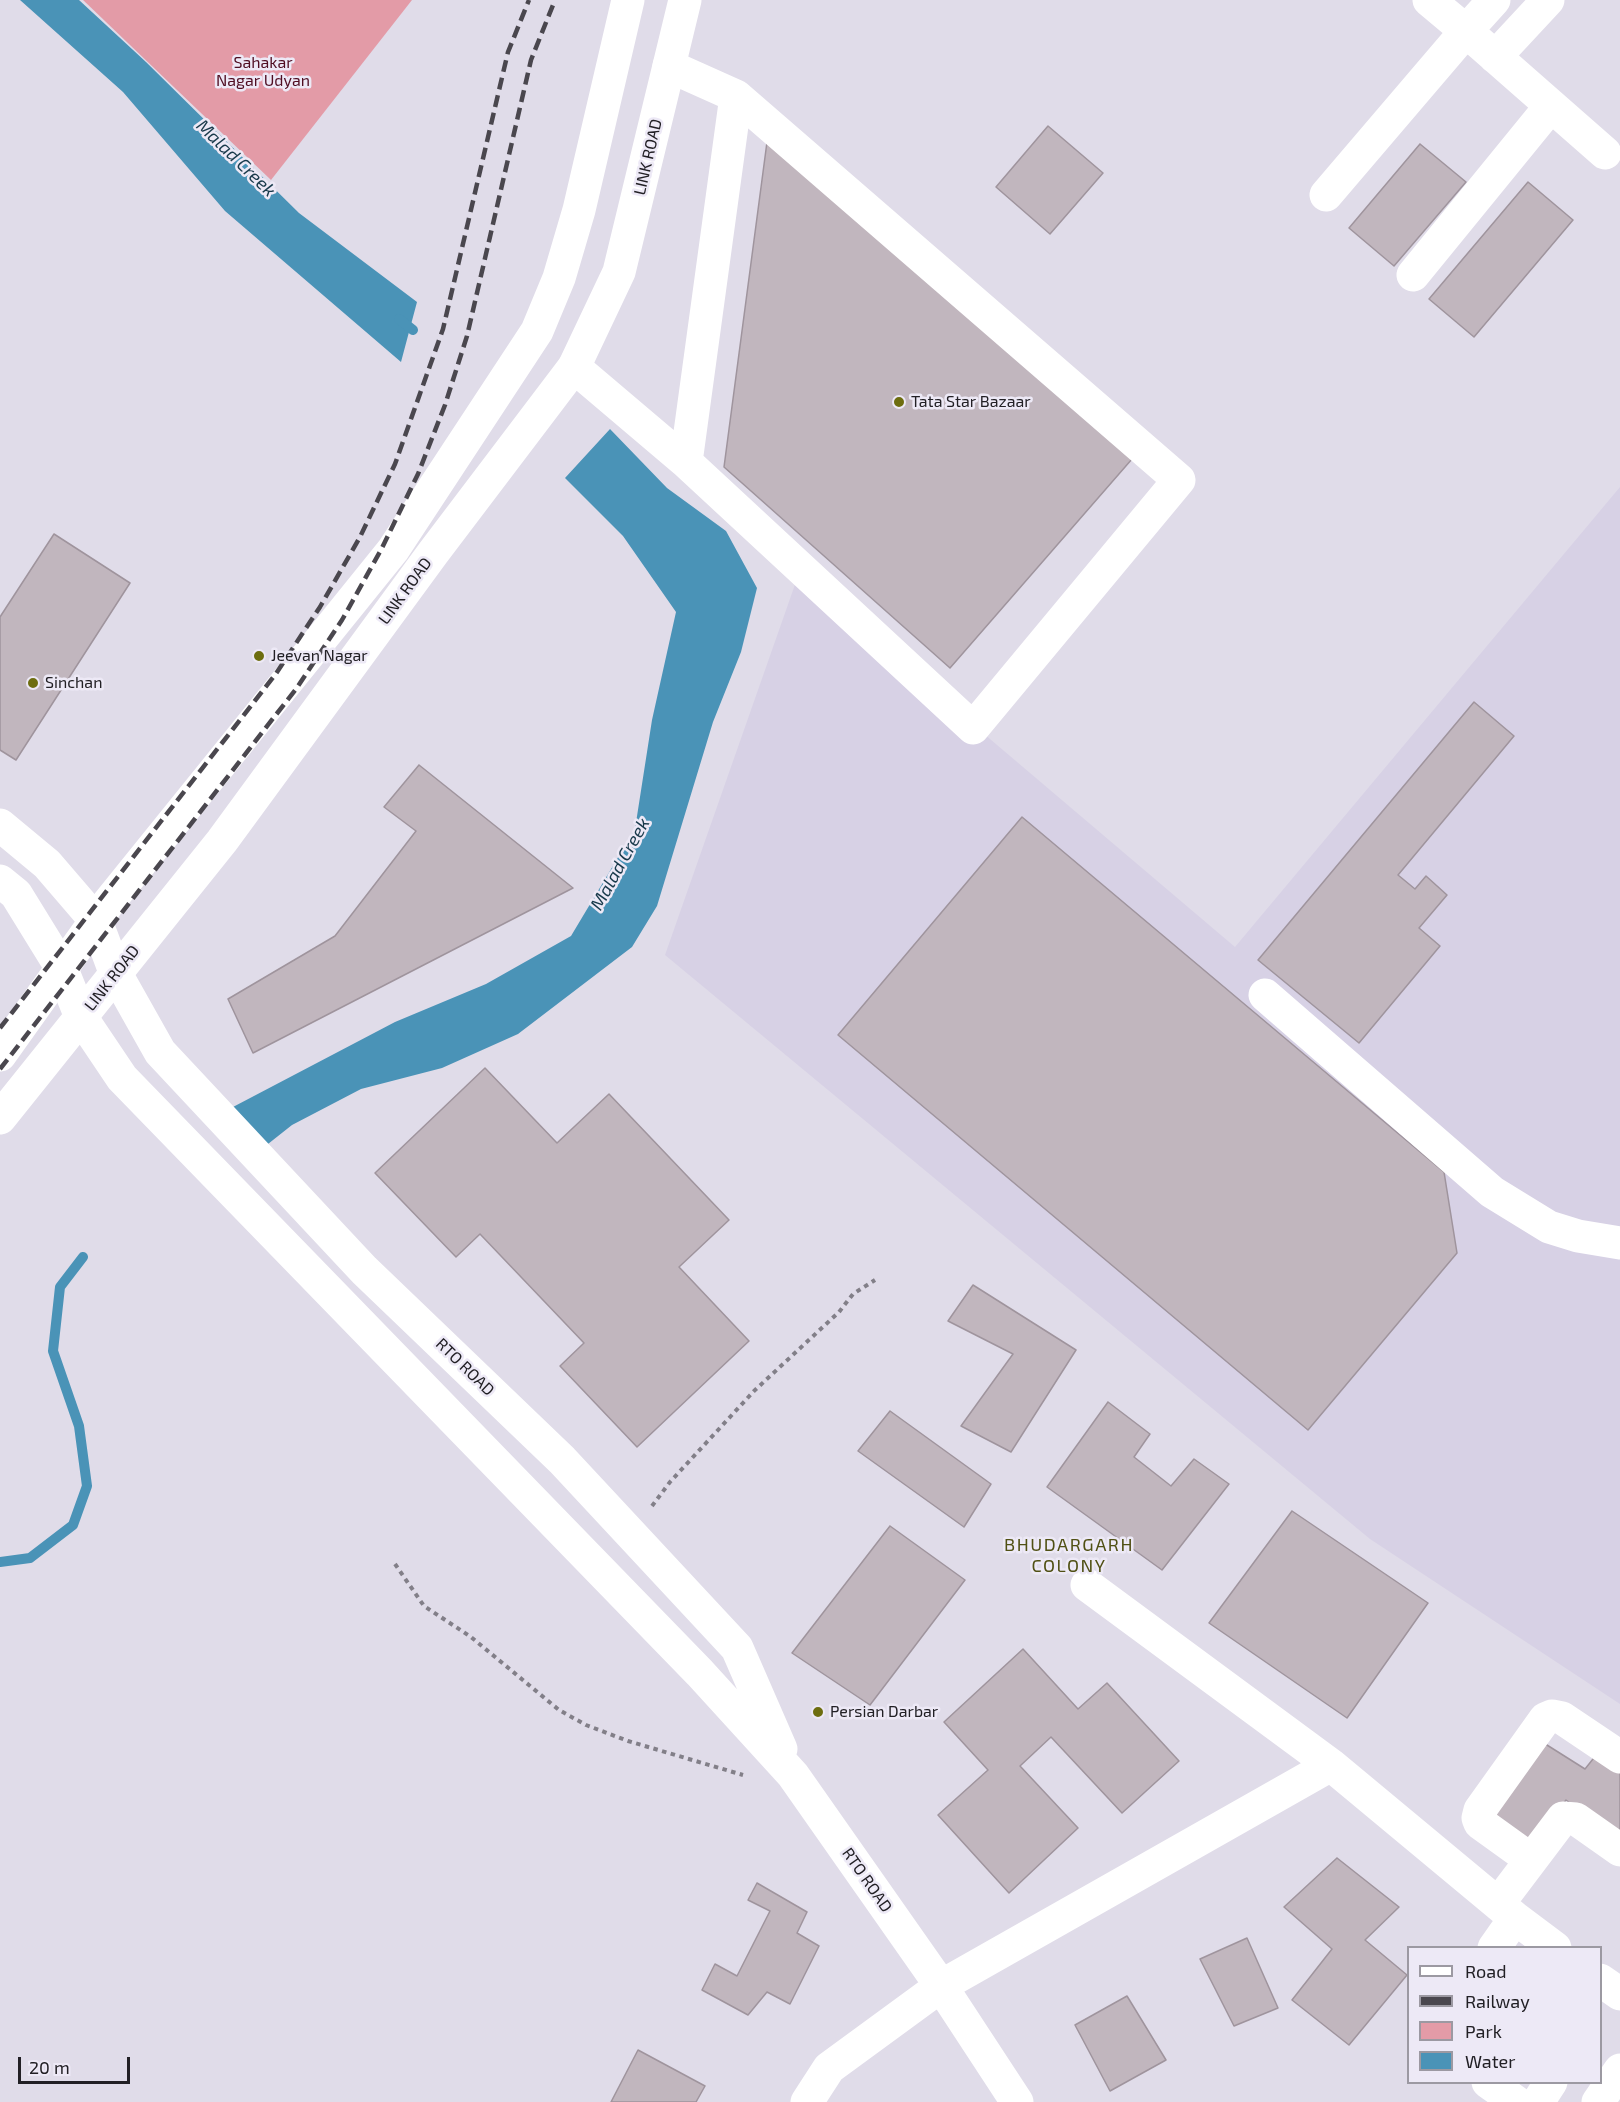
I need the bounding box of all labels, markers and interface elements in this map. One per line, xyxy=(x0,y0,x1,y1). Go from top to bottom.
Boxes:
park label: Sahakar Nagar Udyan xyxy=(216,53,310,91)
water label: Malad Creek xyxy=(192,115,280,201)
street label: LINK ROAD xyxy=(630,117,666,197)
place label: Tata Star Bazaar xyxy=(911,392,1031,412)
marker: Tata Star Bazaar xyxy=(892,395,906,409)
street label: LINK ROAD xyxy=(374,554,436,628)
place label: Jeevan Nagar xyxy=(271,646,368,666)
marker: Jeevan Nagar xyxy=(252,649,266,663)
place label: Sinchan xyxy=(45,673,102,693)
marker: Sinchan xyxy=(26,676,40,690)
water label: Malad Creek xyxy=(586,814,654,914)
street label: LINK ROAD xyxy=(80,941,144,1015)
street label: RTO ROAD xyxy=(432,1334,498,1400)
district label: BHUDARGARH COLONY xyxy=(1004,1534,1134,1576)
place label: Persian Darbar xyxy=(830,1702,938,1722)
marker: Persian Darbar xyxy=(811,1705,825,1719)
street label: RTO ROAD xyxy=(838,1844,896,1916)
legend xyxy=(1407,1946,1602,2084)
text: Road xyxy=(1465,1960,1506,1982)
text: Railway xyxy=(1465,1990,1530,2012)
text: Park xyxy=(1465,2020,1502,2042)
scale bar xyxy=(21,2045,134,2083)
text: Water xyxy=(1465,2050,1515,2072)
text: 20 m xyxy=(29,2056,70,2078)

